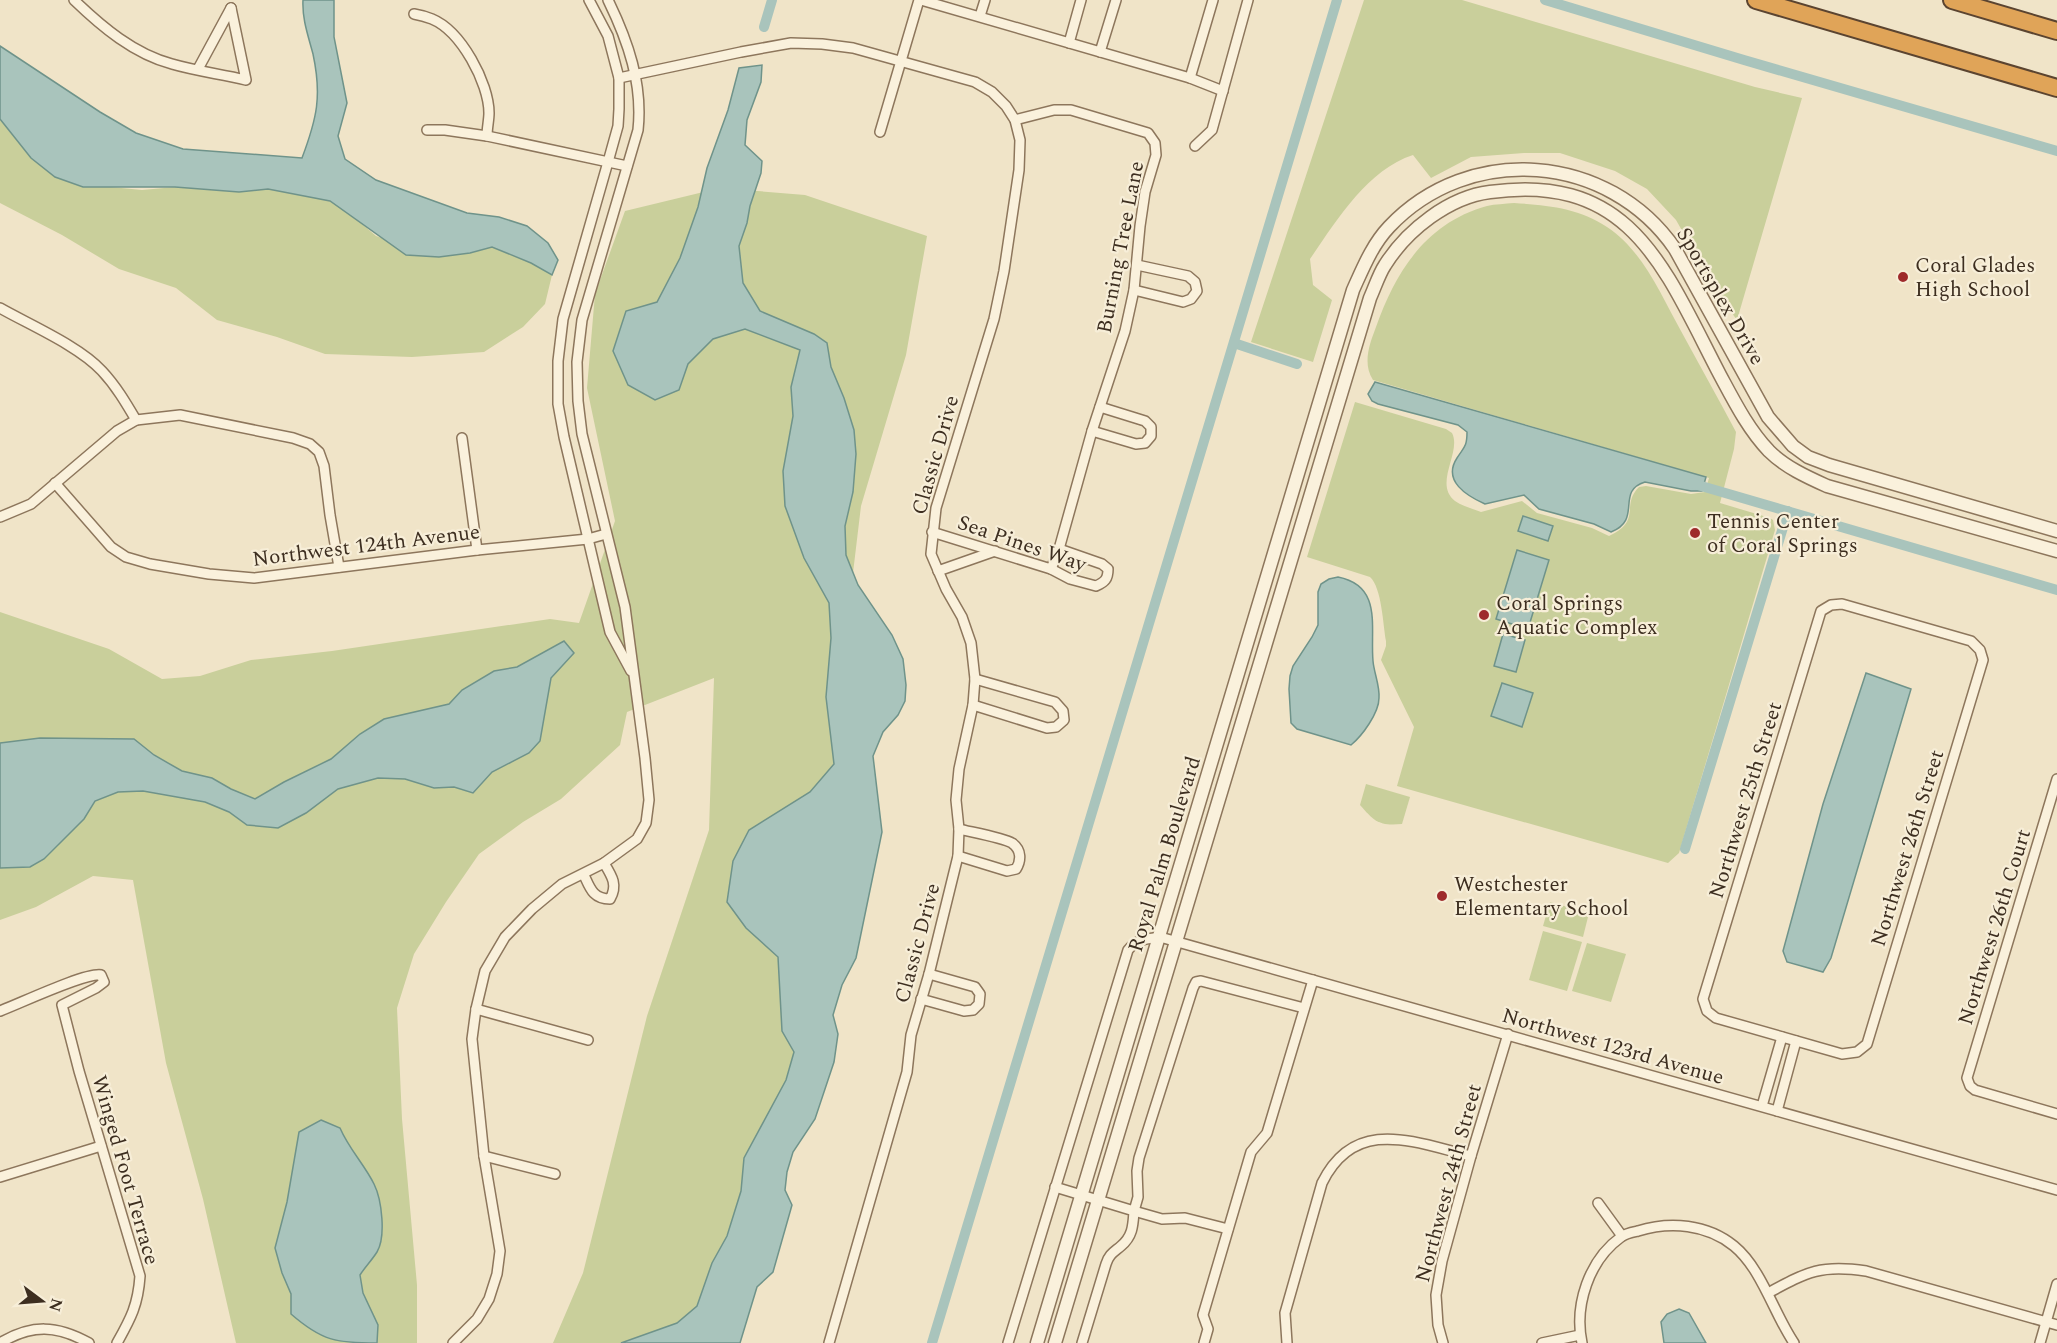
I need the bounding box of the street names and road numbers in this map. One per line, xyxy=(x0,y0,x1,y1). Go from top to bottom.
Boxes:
street label: Burning Tree Lane xyxy=(1089,158,1153,336)
street label: Sportsplex Drive xyxy=(1668,222,1773,371)
street label: Classic Drive xyxy=(904,392,968,519)
street label: Sea Pines Way xyxy=(953,507,1091,581)
street label: Northwest 124th Avenue xyxy=(250,516,482,576)
street label: Northwest 25th Street xyxy=(1701,698,1791,903)
street label: Northwest 26th Street xyxy=(1863,746,1953,951)
street label: Royal Palm Boulevard xyxy=(1120,752,1210,956)
street label: Northwest 26th Court xyxy=(1950,825,2040,1029)
street label: Classic Drive xyxy=(887,880,949,1007)
street label: Northwest 123rd Avenue xyxy=(1498,1000,1727,1094)
street label: Winged Foot Terrace xyxy=(83,1072,167,1269)
street label: Northwest 24th Street xyxy=(1407,1080,1491,1286)

